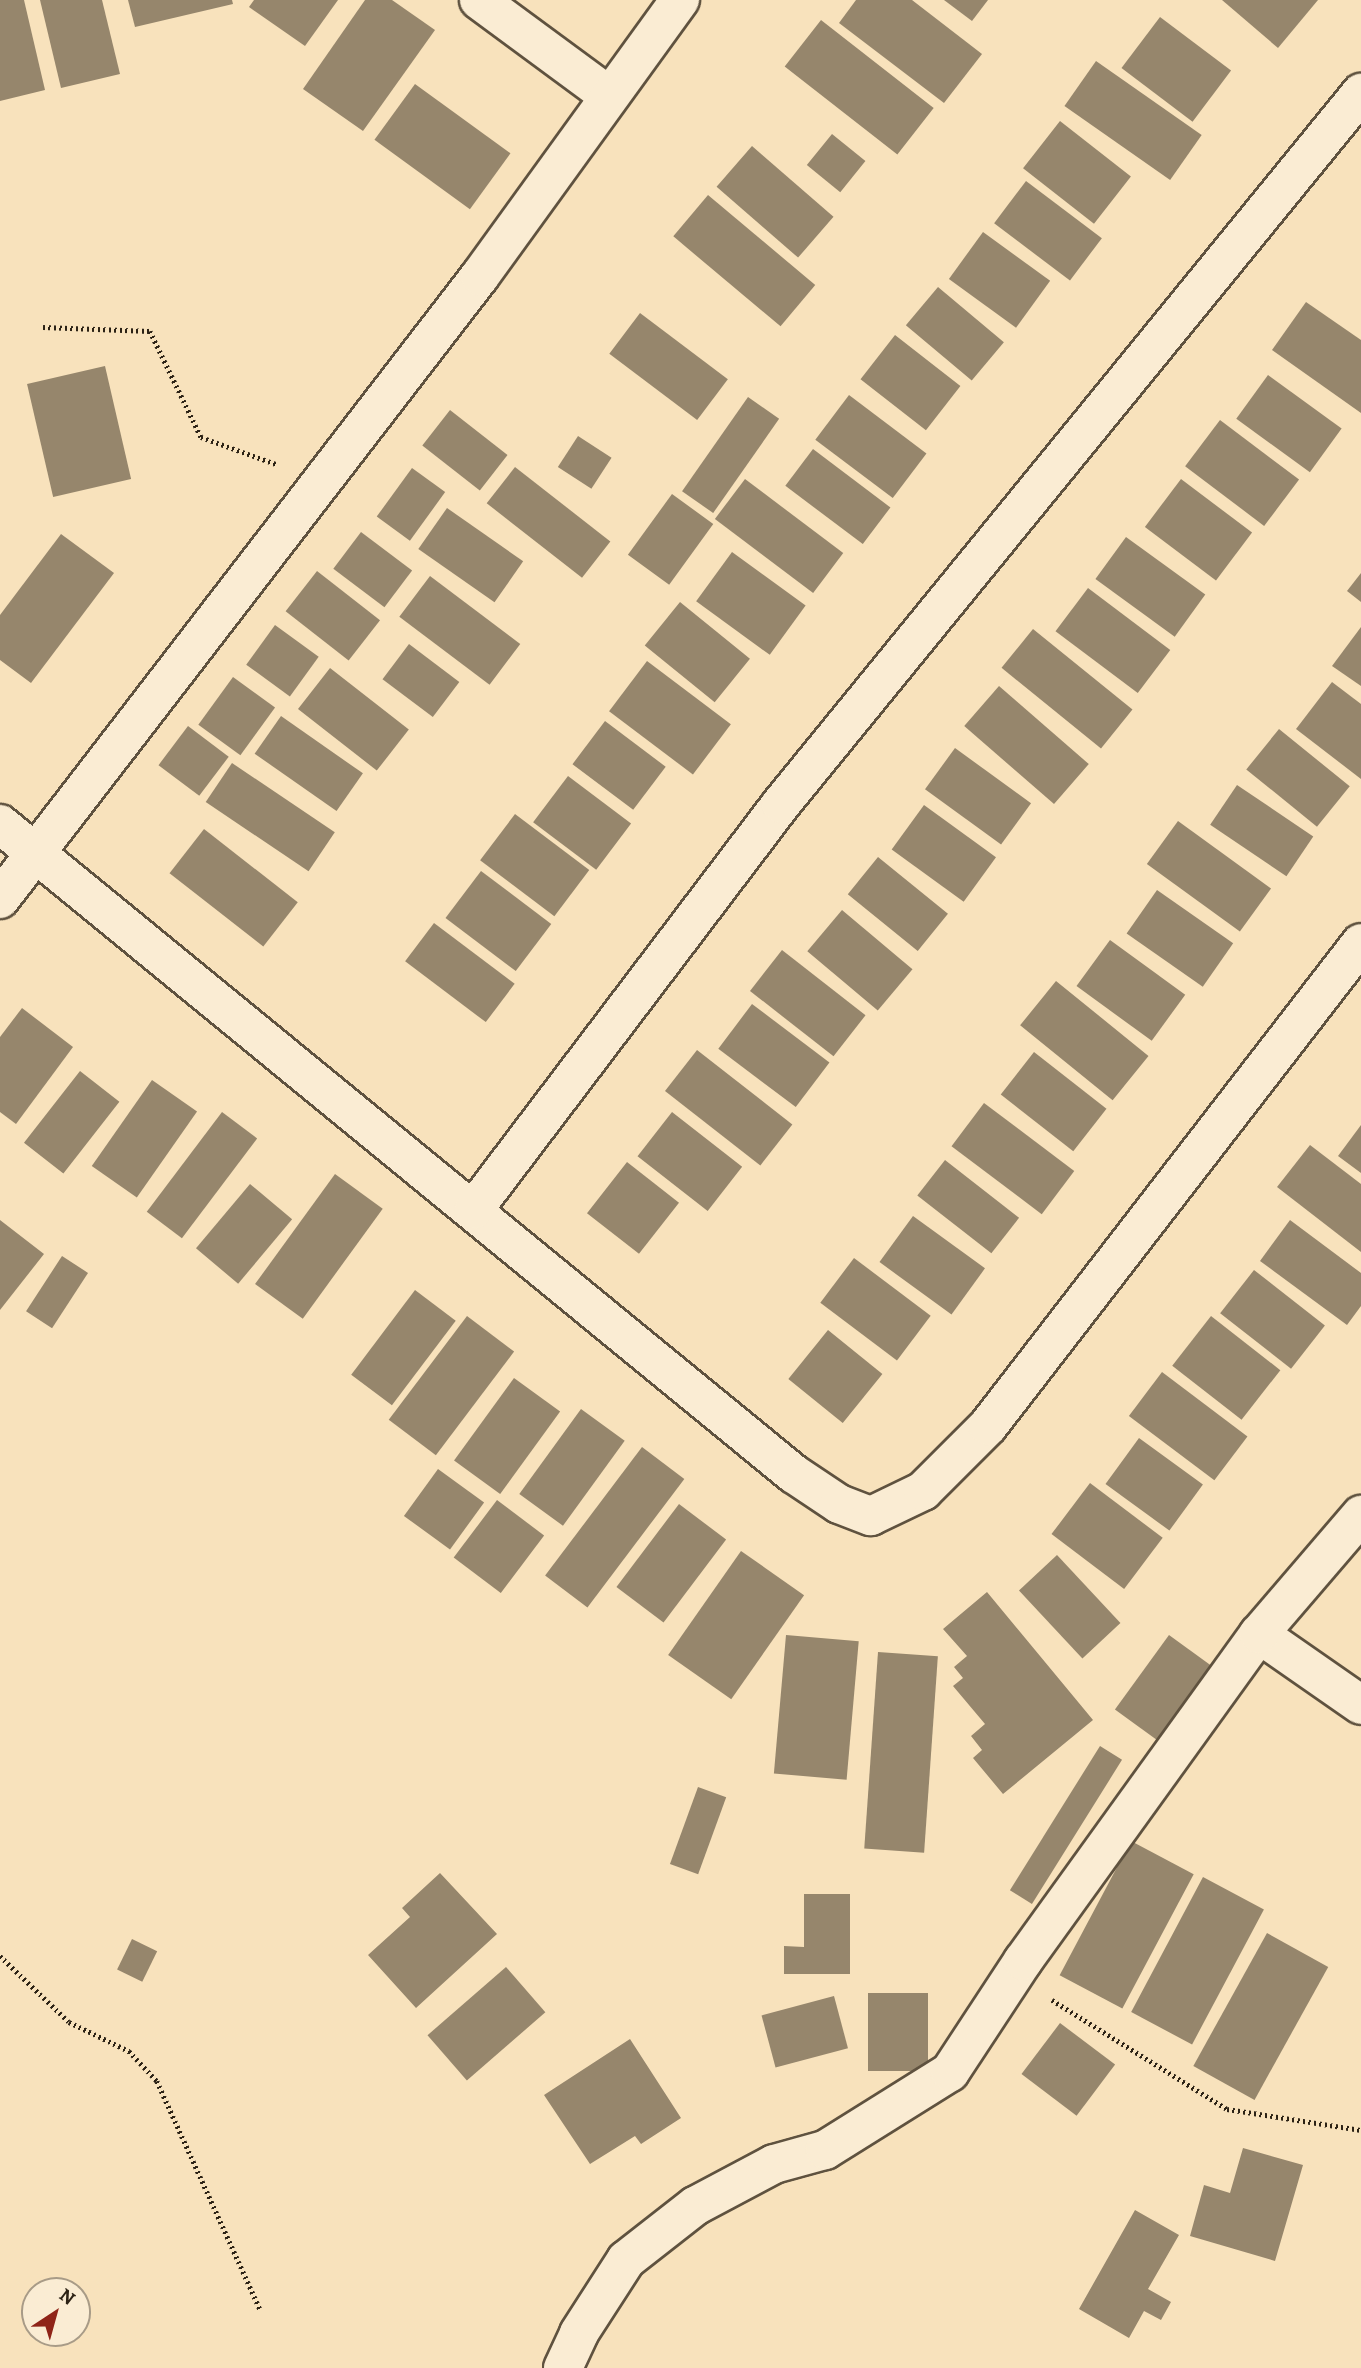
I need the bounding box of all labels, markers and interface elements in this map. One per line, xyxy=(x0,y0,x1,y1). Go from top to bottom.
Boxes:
north arrow xyxy=(21,2277,91,2347)
text: N xyxy=(54,2282,80,2311)

